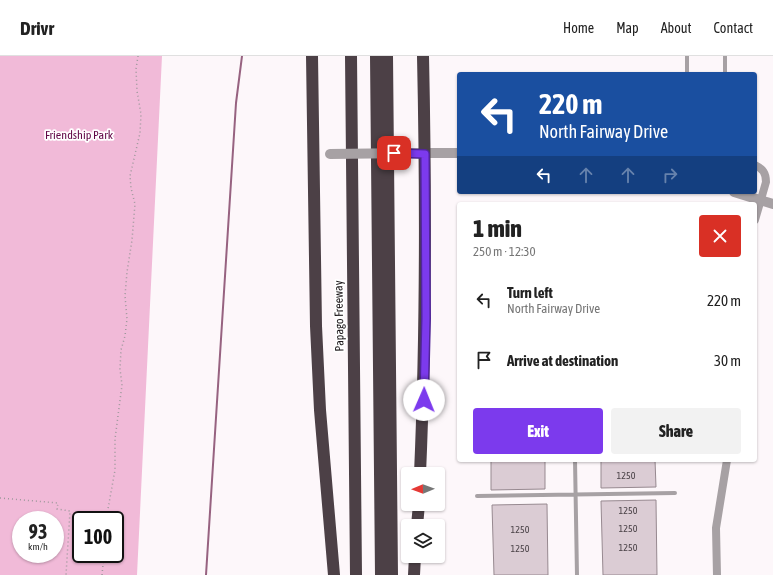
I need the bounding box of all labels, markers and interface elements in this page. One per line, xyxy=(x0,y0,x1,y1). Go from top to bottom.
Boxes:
text: Drivr xyxy=(20,17,54,39)
text: Home xyxy=(563,20,594,36)
text: Map xyxy=(616,20,639,36)
text: About xyxy=(661,20,692,36)
text: Contact xyxy=(714,20,753,36)
icon: left xyxy=(473,88,525,140)
text: 220 m xyxy=(539,88,602,120)
text: North Fairway Drive xyxy=(539,121,668,142)
park label: Friendship Park xyxy=(45,128,114,142)
pin xyxy=(377,136,411,170)
icon: arrive xyxy=(383,142,405,164)
icon: left xyxy=(533,164,555,186)
icon: ahead xyxy=(575,164,597,186)
icon: ahead xyxy=(617,164,639,186)
icon: right xyxy=(659,164,681,186)
text: 1 min xyxy=(473,215,522,242)
button: close xyxy=(699,215,741,257)
text: 250 m · 12:30 xyxy=(473,244,536,259)
street label: Papago Freeway xyxy=(331,280,347,352)
text: Turn left xyxy=(507,284,553,301)
icon: left xyxy=(473,289,495,311)
text: 220 m xyxy=(707,292,741,309)
text: North Fairway Drive xyxy=(507,301,600,316)
icon: arrive xyxy=(473,349,495,371)
text: Arrive at destination xyxy=(507,352,618,369)
text: 30 m xyxy=(714,352,741,369)
position arrow xyxy=(403,379,445,421)
button: Exit xyxy=(473,408,603,454)
button: Share xyxy=(611,408,741,454)
north arrow xyxy=(401,467,445,511)
map controls xyxy=(401,467,445,563)
house number: 1250 xyxy=(617,470,636,481)
house number: 1250 xyxy=(619,505,638,516)
speed limit sign: 100 xyxy=(72,511,124,563)
button: layers xyxy=(401,519,445,563)
text: 93 xyxy=(29,520,47,543)
house number: 1250 xyxy=(619,523,638,534)
house number: 1250 xyxy=(511,524,530,535)
text: km/h xyxy=(28,541,48,552)
house number: 1250 xyxy=(619,542,638,553)
house number: 1250 xyxy=(511,543,530,554)

